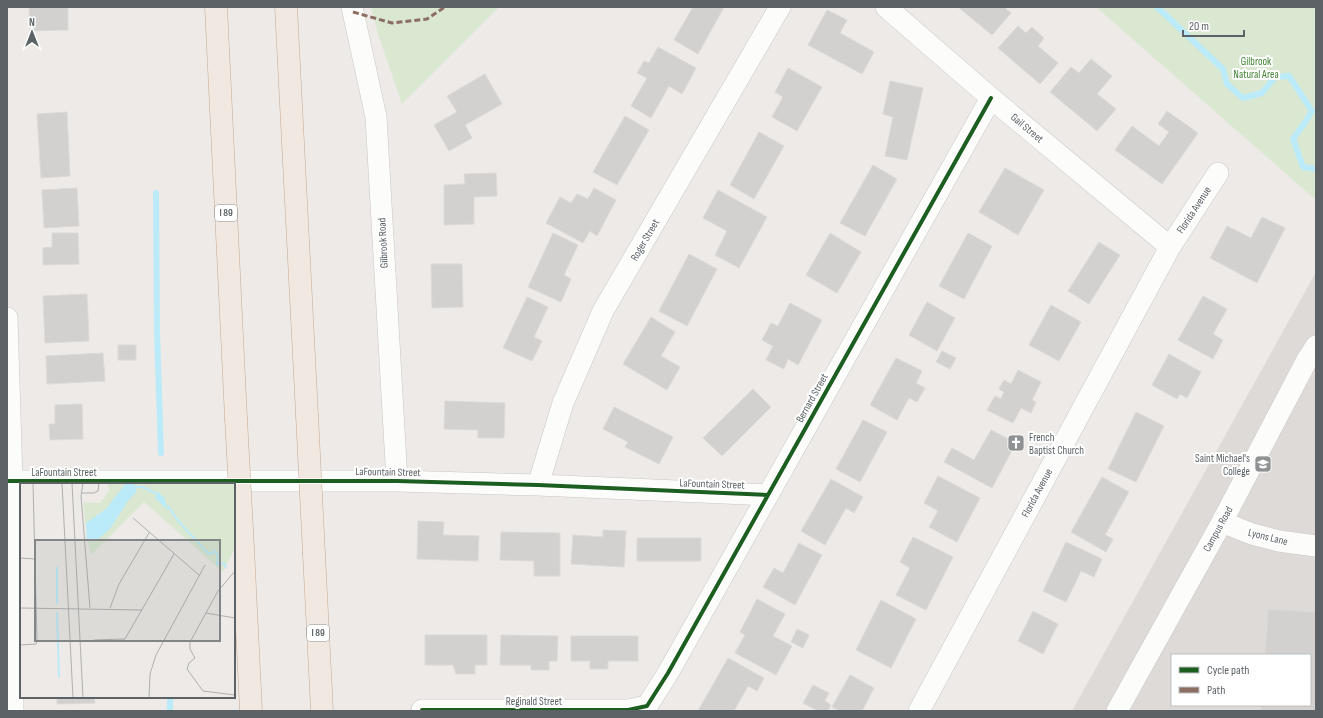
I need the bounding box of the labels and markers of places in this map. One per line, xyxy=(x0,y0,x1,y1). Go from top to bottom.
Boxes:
place label: French Baptist Church xyxy=(1029,431,1084,457)
church icon: French Baptist Church xyxy=(1006,433,1026,453)
place label: Saint Michael's College xyxy=(1195,452,1250,478)
school or university icon: Saint Michael's College xyxy=(1253,454,1273,474)

